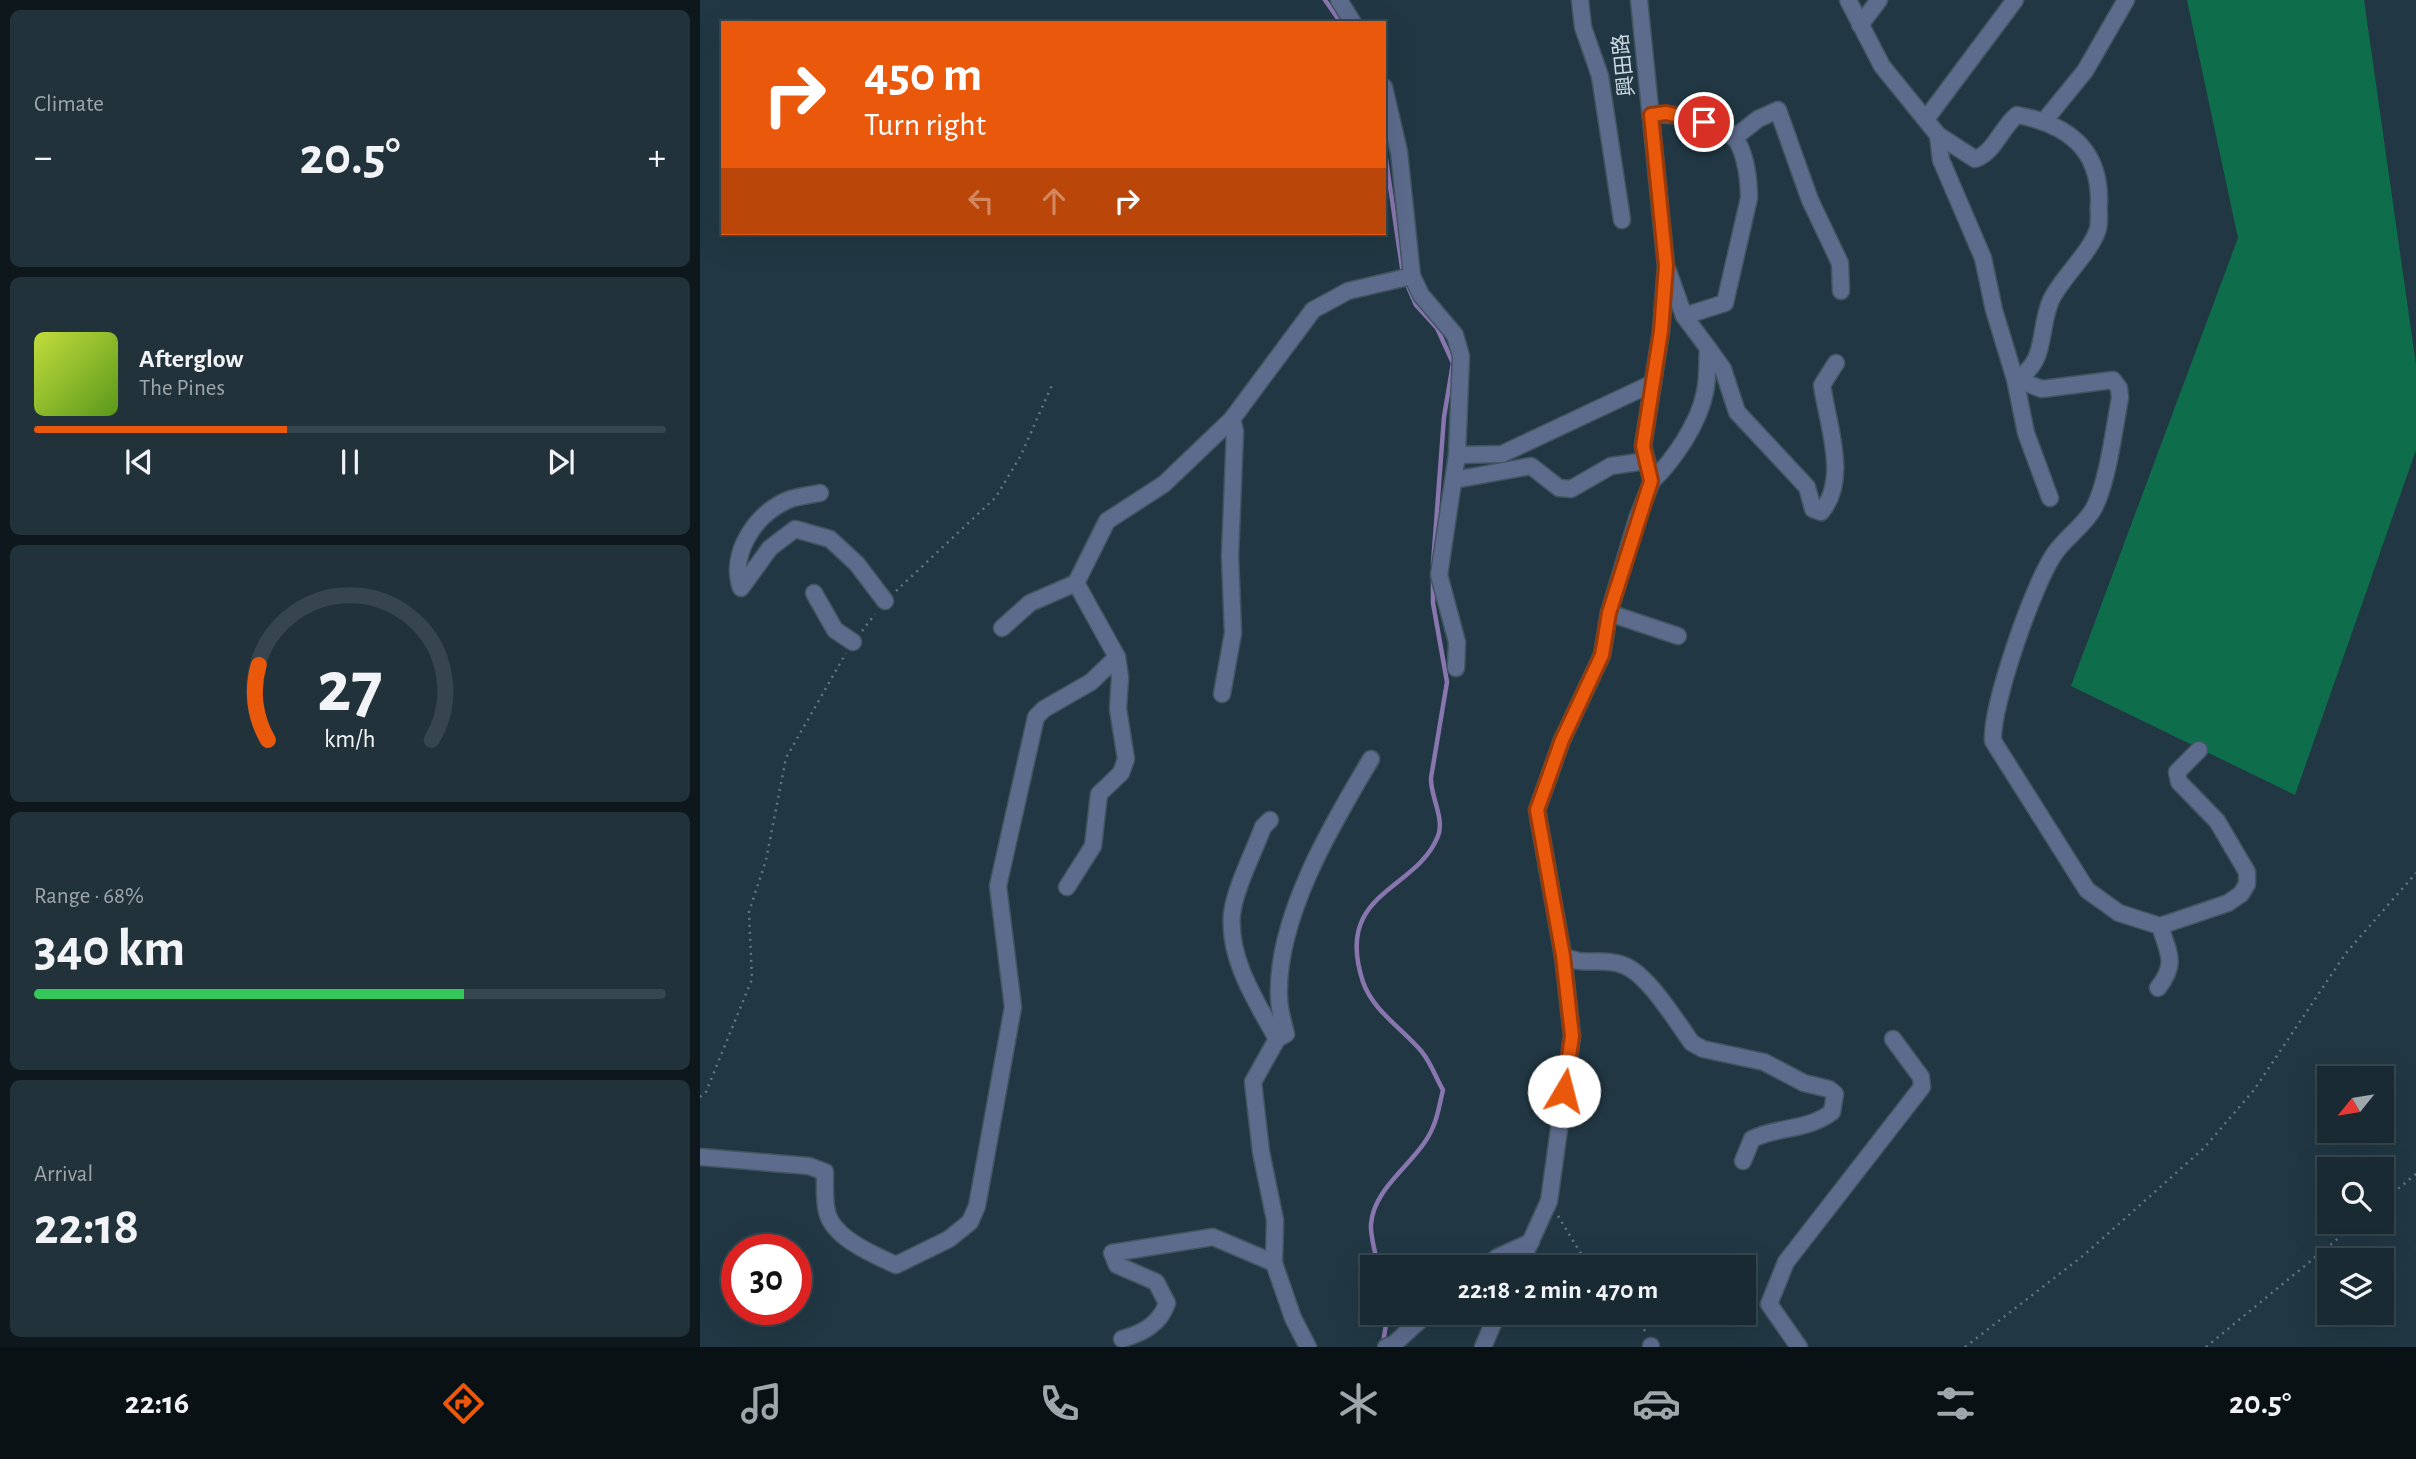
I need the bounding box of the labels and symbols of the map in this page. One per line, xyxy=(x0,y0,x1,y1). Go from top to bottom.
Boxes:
street label: 興田路 xyxy=(1609,33,1638,98)
pin xyxy=(1674,92,1734,152)
position arrow xyxy=(1527,1054,1601,1128)
north arrow xyxy=(2317,1066,2394,1143)
speed limit sign: 30 xyxy=(721,1234,812,1325)

